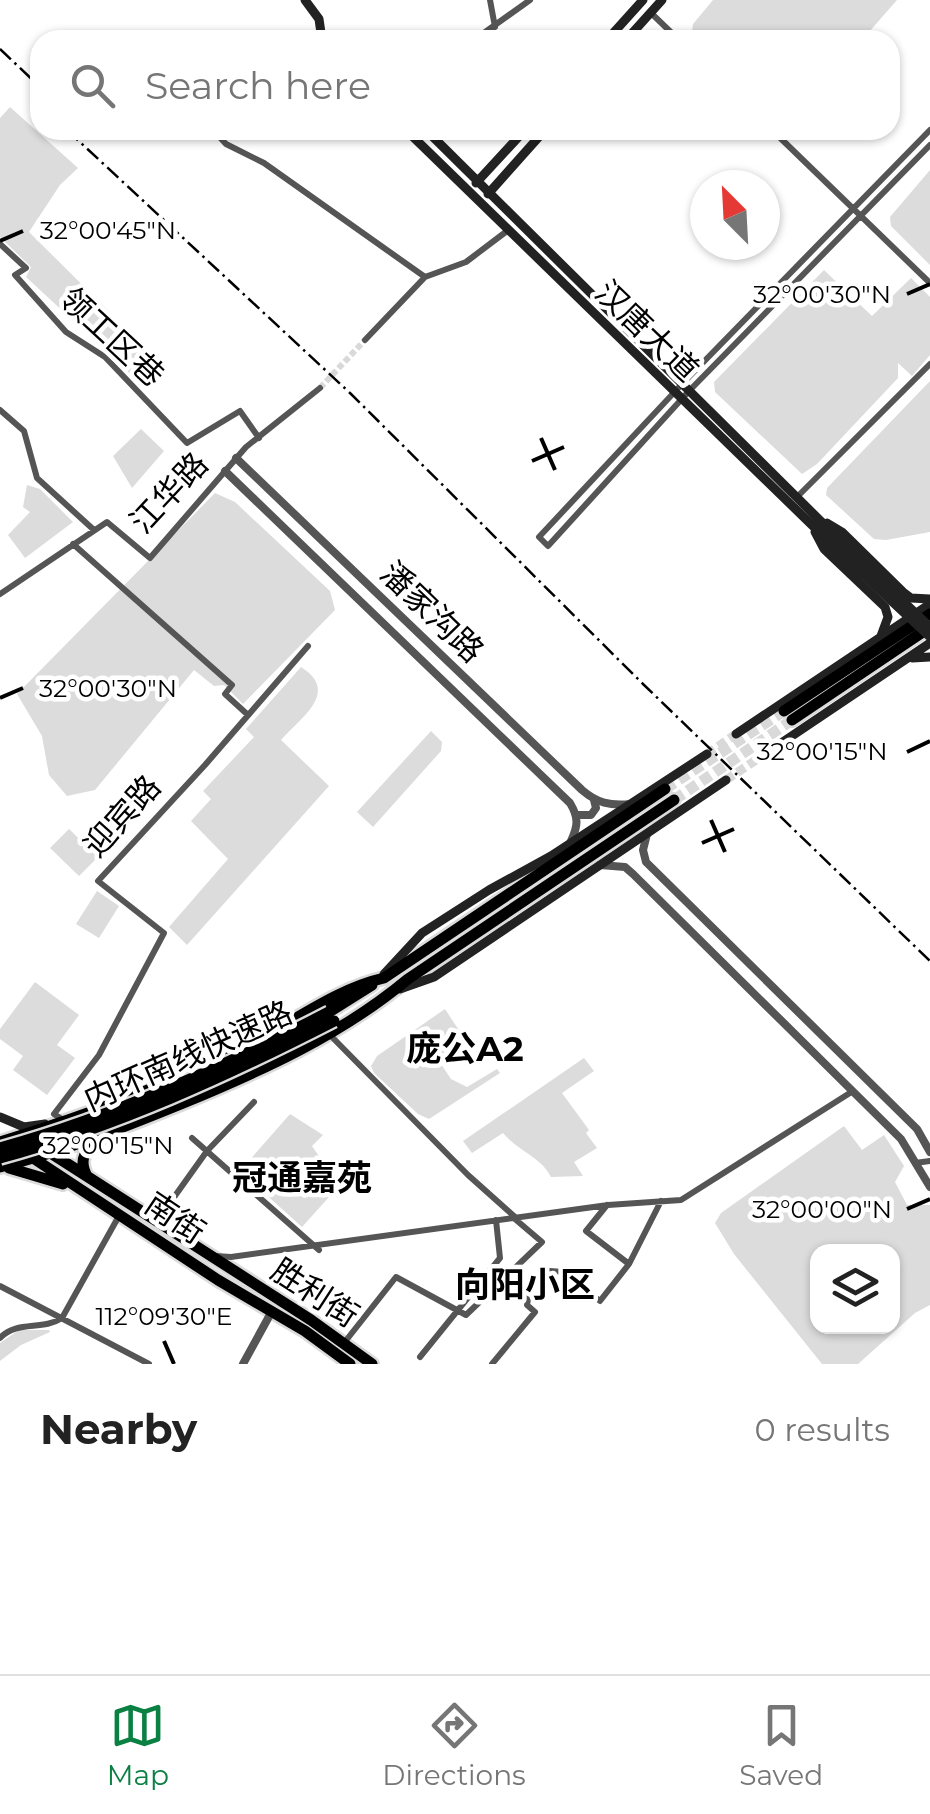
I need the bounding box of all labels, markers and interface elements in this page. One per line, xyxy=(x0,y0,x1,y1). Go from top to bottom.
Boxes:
search box xyxy=(30,30,900,140)
icon: search xyxy=(65,58,120,113)
text: Search here xyxy=(145,62,371,109)
north arrow xyxy=(690,170,780,260)
text: 32°00'45"N xyxy=(40,215,176,245)
street label: 汉唐大道 xyxy=(588,272,707,389)
street label: 领工区巷 xyxy=(52,279,172,395)
text: 32°00'30"N xyxy=(753,279,891,309)
street label: 江华路 xyxy=(122,444,216,541)
street label: 潘家沟路 xyxy=(373,553,492,670)
text: 32°00'30"N xyxy=(39,673,177,703)
text: 32°00'15"N xyxy=(756,736,888,766)
street label: 迎宾路 xyxy=(75,767,168,864)
street label: 内环南线快速路 xyxy=(78,992,298,1119)
district label: 庞公A2 xyxy=(406,1027,524,1070)
text: 32°00'15"N xyxy=(42,1130,174,1160)
district label: 冠通嘉苑 xyxy=(232,1156,372,1199)
street label: 南街 xyxy=(138,1184,213,1252)
text: 32°00'00"N xyxy=(752,1194,892,1224)
map controls xyxy=(810,1244,900,1334)
button: layers xyxy=(810,1244,900,1334)
street label: 胜利街 xyxy=(264,1250,366,1335)
district label: 向阳小区 xyxy=(455,1263,595,1306)
text: 112°09'30"E xyxy=(95,1301,233,1331)
text: Nearby xyxy=(40,1403,197,1455)
text: 0 results xyxy=(755,1410,890,1449)
tab: Map xyxy=(107,1698,169,1792)
tab: Directions xyxy=(382,1698,526,1792)
tab: Saved xyxy=(739,1698,823,1792)

